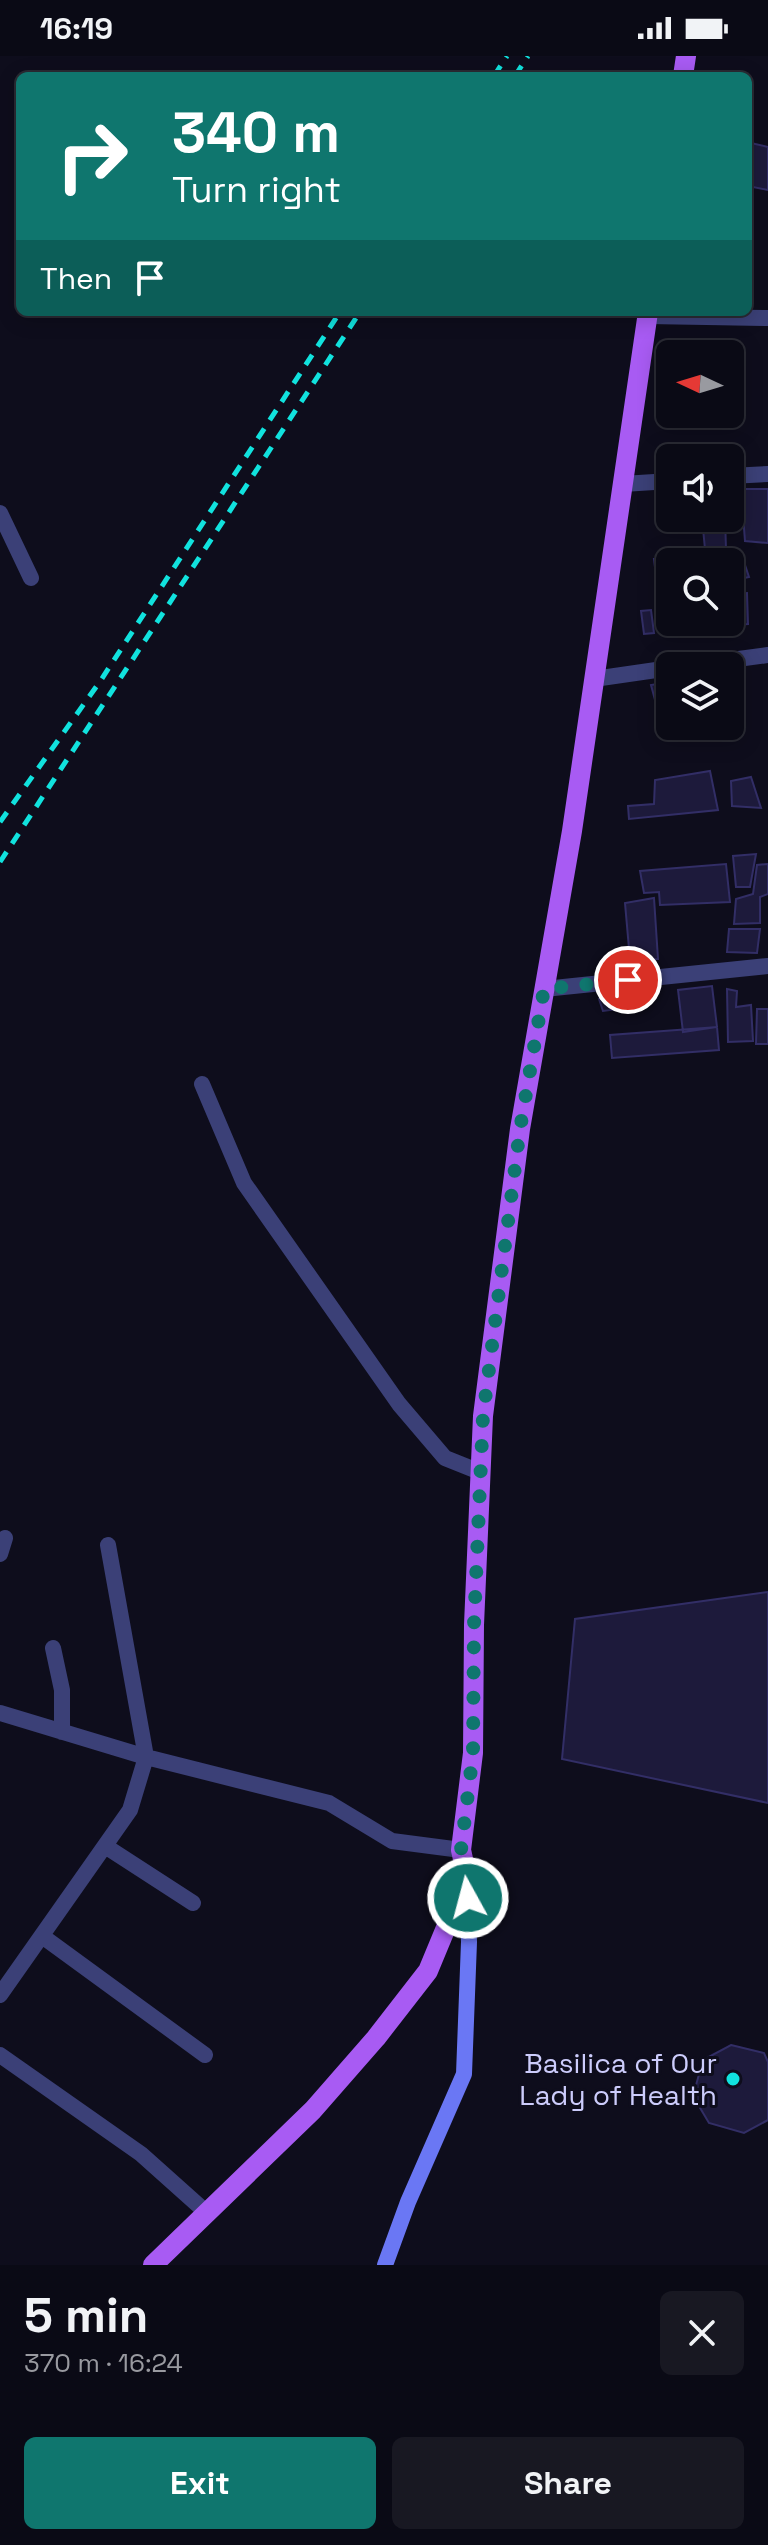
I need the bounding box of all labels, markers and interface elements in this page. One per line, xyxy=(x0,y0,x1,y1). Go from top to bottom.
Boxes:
text: 16:19 xyxy=(40,9,113,48)
text: 340 m xyxy=(172,97,340,168)
icon: right xyxy=(40,104,144,208)
text: Turn right xyxy=(172,167,341,213)
icon: arrive xyxy=(128,256,172,300)
text: Then xyxy=(40,259,112,298)
north arrow xyxy=(656,340,744,428)
map controls xyxy=(656,340,744,740)
button: sound xyxy=(656,444,744,532)
button: search xyxy=(656,548,744,636)
button: layers xyxy=(656,652,744,740)
pin xyxy=(594,946,662,1014)
icon: arrive xyxy=(606,958,650,1002)
position arrow xyxy=(426,1856,510,1940)
place label: Basilica of Our Lady of Health xyxy=(519,2045,717,2113)
marker: Basilica of Our Lady of Health xyxy=(724,2070,742,2088)
text: 5 min xyxy=(24,2285,148,2346)
button: close xyxy=(660,2291,744,2375)
text: 370 m · 16:24 xyxy=(24,2346,183,2380)
button: Exit xyxy=(24,2437,376,2529)
button: Share xyxy=(392,2437,744,2529)

